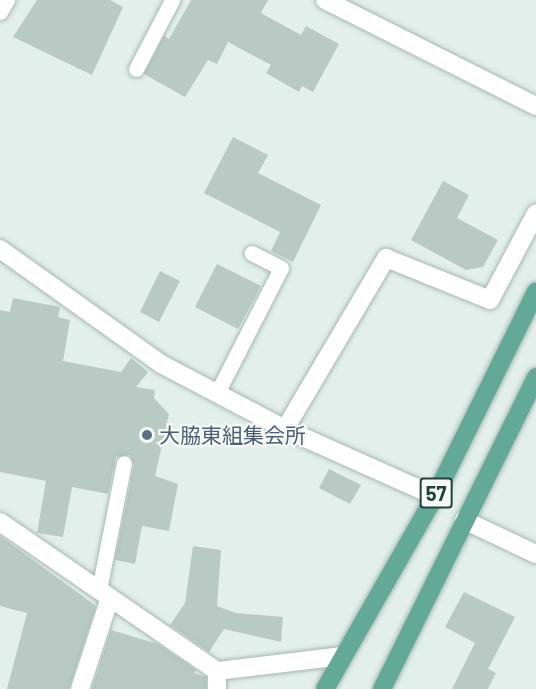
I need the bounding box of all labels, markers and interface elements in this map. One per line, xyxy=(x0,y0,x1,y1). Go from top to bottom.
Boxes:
place label: 大脇東組集会所 xyxy=(159,422,306,448)
marker: 大脇東組集会所 xyxy=(140,428,154,442)
road number: 57 xyxy=(420,476,452,510)

